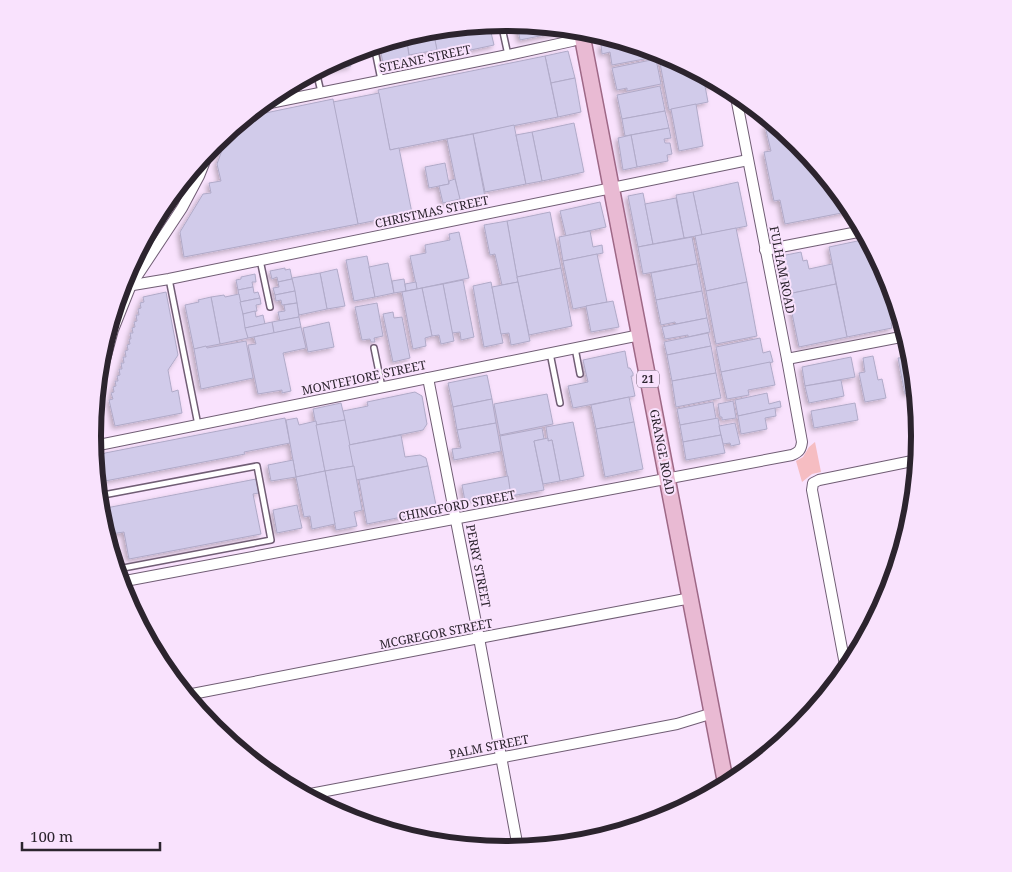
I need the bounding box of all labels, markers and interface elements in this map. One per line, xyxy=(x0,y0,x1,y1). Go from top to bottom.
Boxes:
street label: STEANE STREET xyxy=(378,40,473,77)
street label: CHRISTMAS STREET xyxy=(373,191,491,232)
street label: FULHAM ROAD xyxy=(766,225,799,315)
street label: MONTEFIORE STREET xyxy=(300,356,428,399)
road number: 21 xyxy=(637,370,659,388)
street label: GRANGE ROAD xyxy=(646,408,679,496)
street label: CHINGFORD STREET xyxy=(397,486,517,525)
street label: PERRY STREET xyxy=(462,523,495,610)
street label: MCGREGOR STREET xyxy=(378,614,495,653)
street label: PALM STREET xyxy=(448,730,531,763)
scale bar xyxy=(22,820,160,852)
text: 100 m xyxy=(30,826,73,846)

